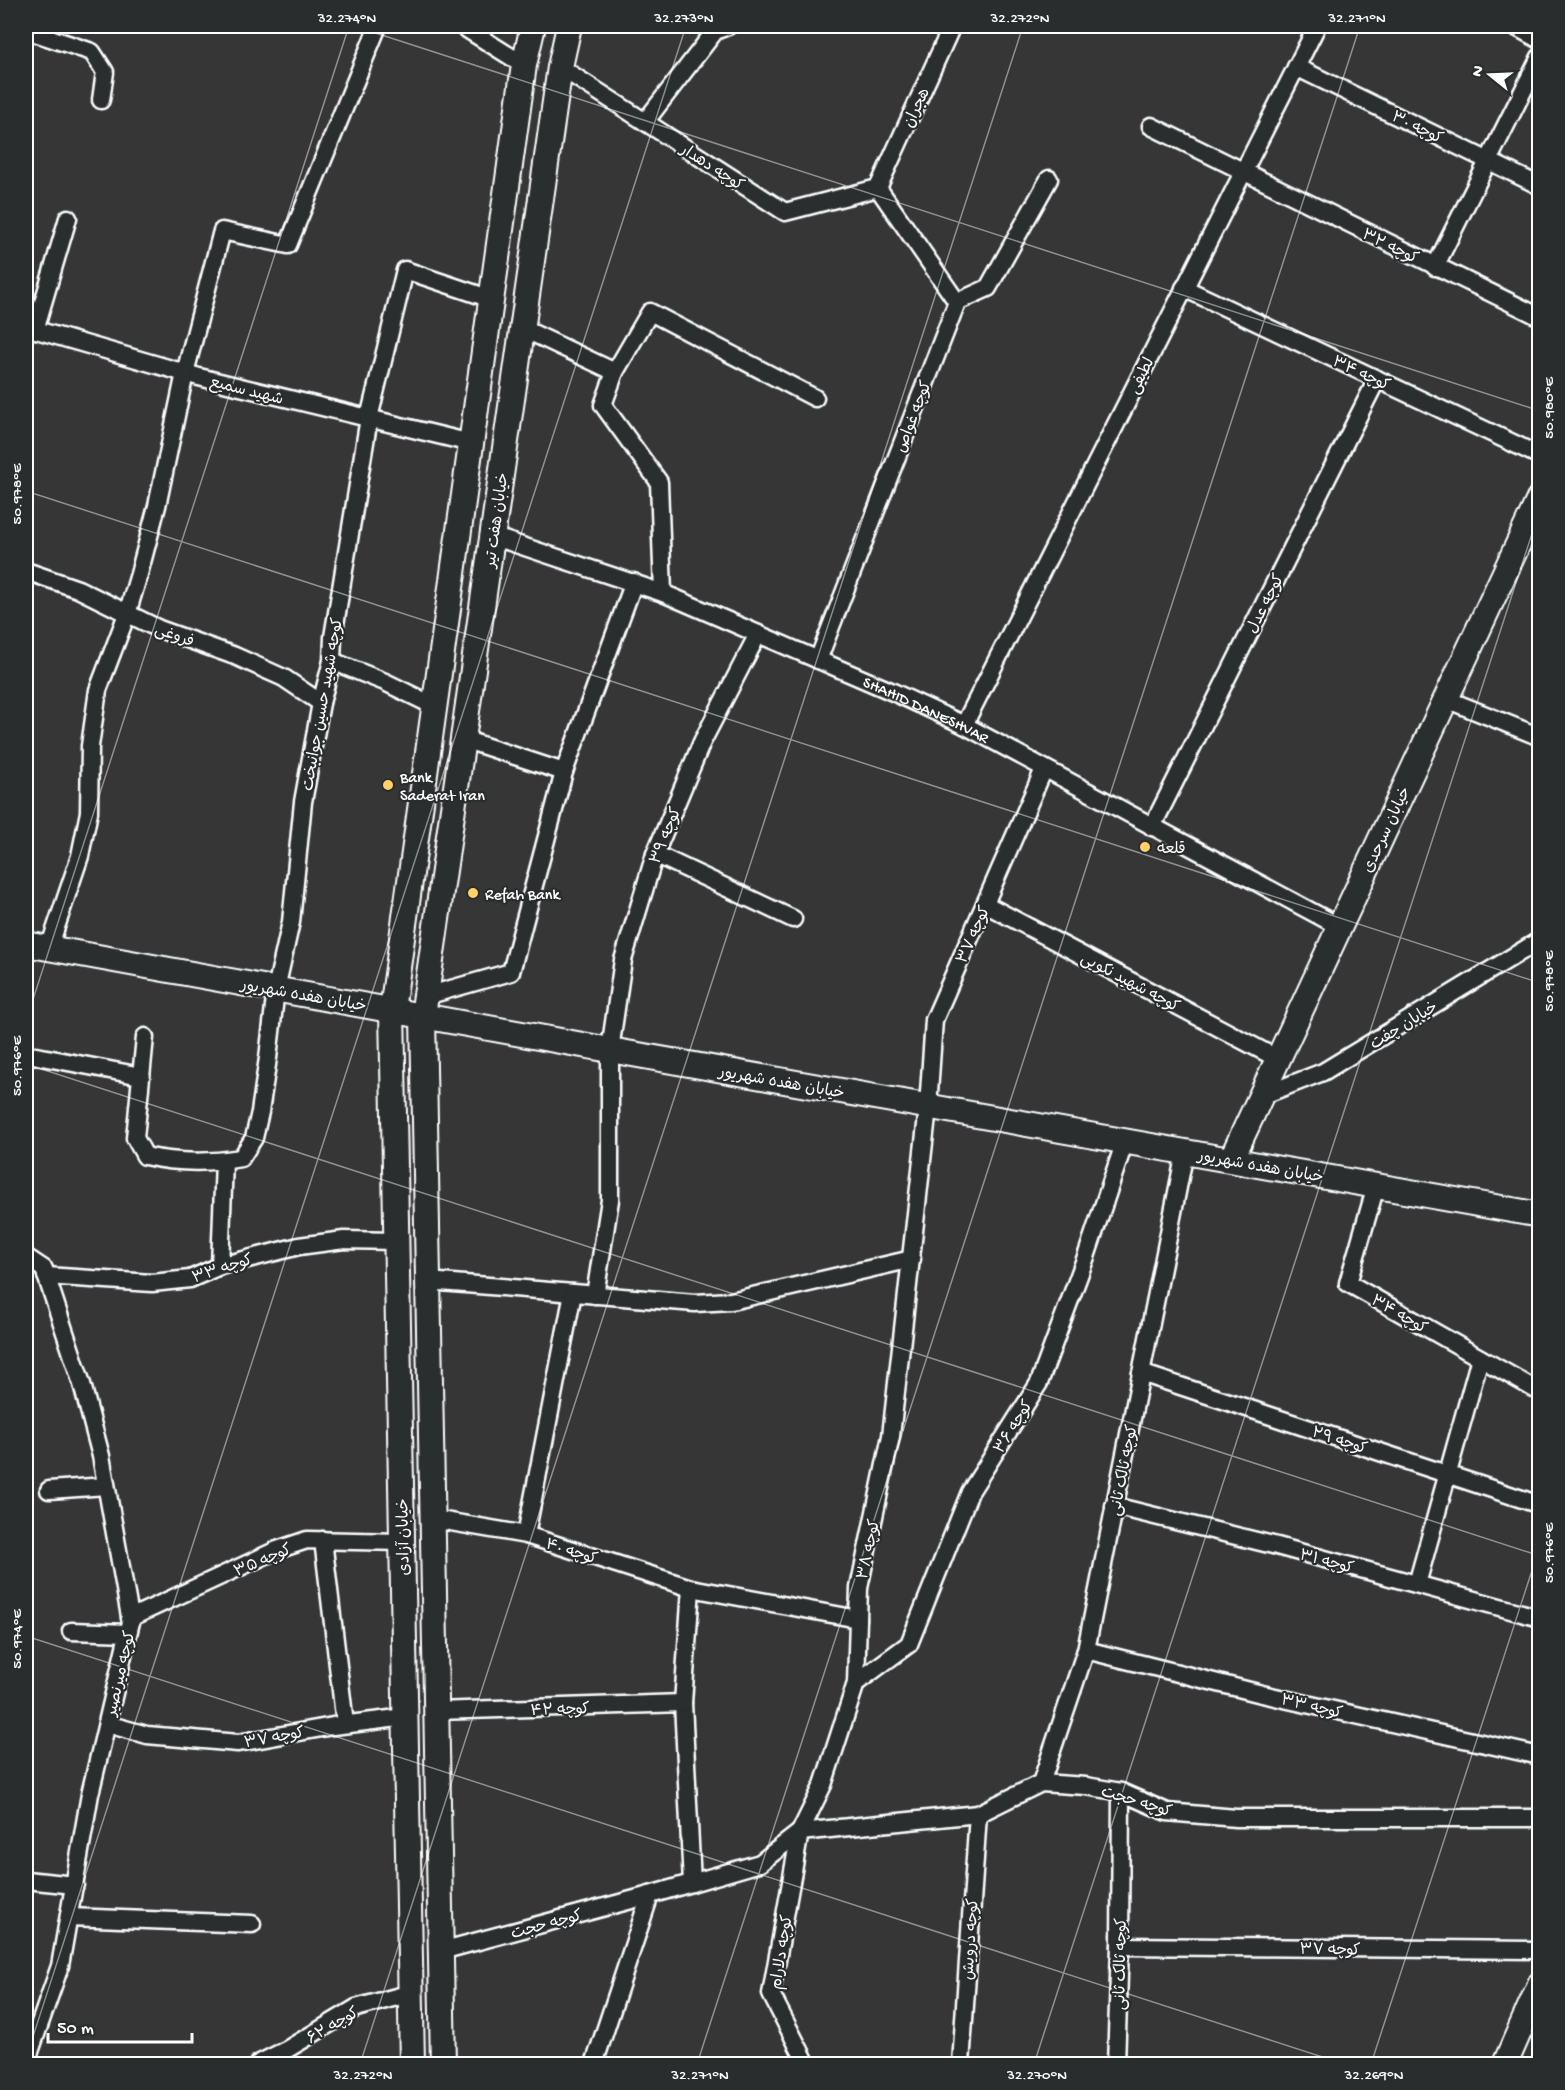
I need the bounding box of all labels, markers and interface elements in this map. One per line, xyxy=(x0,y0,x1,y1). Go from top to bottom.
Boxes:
text: 32.274°N xyxy=(317,10,377,28)
text: 32.273°N xyxy=(653,10,714,28)
text: 32.272°N xyxy=(990,10,1050,28)
text: 32.271°N xyxy=(1327,10,1386,28)
north arrow xyxy=(1460,45,1520,105)
text: N xyxy=(1468,63,1490,79)
street label: هجران xyxy=(901,86,936,131)
street label: کوچه ۳۰ xyxy=(1388,109,1445,150)
street label: کوچه دهدار xyxy=(674,140,747,197)
street label: کوچه ۳۲ xyxy=(1358,226,1421,270)
street label: کوچه ۳۴ xyxy=(1329,354,1393,397)
street label: لطیفی xyxy=(1126,355,1160,398)
street label: شهید سمیع xyxy=(207,374,285,411)
text: 50.980°E xyxy=(1541,377,1559,439)
street label: کوچه غواص xyxy=(893,379,938,456)
text: 50.978°E xyxy=(9,463,27,524)
street label: خیابان هفت تیر xyxy=(482,472,515,571)
street label: کوچه عدل xyxy=(1244,572,1290,637)
street label: کوچه شهید حسین جوانبخت xyxy=(300,616,349,793)
street label: فروغی xyxy=(152,621,196,653)
street label: SHAHID DANESHVAR xyxy=(859,674,992,750)
place label: Bank Saderat Iran xyxy=(399,770,485,807)
marker: Bank Saderat Iran xyxy=(381,778,395,792)
street label: خیابان سرحدی xyxy=(1360,784,1416,876)
street label: کوچه ۳۹ xyxy=(647,805,687,867)
marker: قلعه xyxy=(1138,840,1152,854)
place label: قلعه xyxy=(1157,841,1186,860)
marker: Refah Bank xyxy=(466,886,480,900)
place label: Refah Bank xyxy=(485,887,561,906)
street label: کوچه ۳۷ xyxy=(954,904,996,967)
street label: کوچه شهید نکویی xyxy=(1077,950,1182,1018)
text: 50.978°E xyxy=(1541,950,1559,1011)
street label: خیابان هفده شهریور xyxy=(237,977,368,1018)
street label: خیابان چفت xyxy=(1367,999,1442,1055)
text: 50.976°E xyxy=(9,1035,27,1096)
street label: خیابان هفده شهریور xyxy=(715,1064,846,1105)
street label: خیابان هفده شهریور xyxy=(1194,1148,1325,1189)
street label: کوچه ۳۳ xyxy=(190,1252,256,1289)
street label: کوچه ۳۴ xyxy=(1367,1292,1430,1340)
street label: کوچه ۳۶ xyxy=(991,1398,1039,1458)
street label: کوچه ثالک ثانی xyxy=(1107,1423,1144,1518)
street label: کوچه ۲۹ xyxy=(1309,1424,1369,1460)
street label: خیابان آزادی xyxy=(394,1498,416,1576)
street label: کوچه ۳۸ xyxy=(855,1518,886,1581)
text: 50.976°E xyxy=(1541,1522,1559,1583)
street label: کوچه ۴۰ xyxy=(542,1536,599,1571)
street label: کوچه ۳۵ xyxy=(232,1542,295,1583)
street label: کوچه ۳۱ xyxy=(1297,1547,1355,1580)
text: 50.974°E xyxy=(9,1609,27,1669)
street label: کوچه میرنصیر xyxy=(103,1629,141,1720)
street label: کوچه ۳۳ xyxy=(1279,1692,1344,1725)
street label: کوچه ۴۲ xyxy=(530,1701,590,1722)
street label: کوچه ۳۷ xyxy=(243,1725,306,1754)
street label: کوچه حجت xyxy=(1098,1784,1174,1823)
street label: کوچه درویش xyxy=(960,1898,985,1981)
street label: کوچه حجت xyxy=(509,1908,585,1945)
street label: کوچه دلارام xyxy=(768,1914,799,1991)
street label: کوچه ثالک ثانی xyxy=(1112,1918,1133,2010)
street label: کوچه ۳۷ xyxy=(1299,1941,1361,1962)
street label: کوچه ۶۲ xyxy=(304,2005,363,2049)
scale bar xyxy=(48,2006,192,2044)
text: 50 m xyxy=(57,2019,94,2040)
text: 32.272°N xyxy=(333,2067,393,2085)
text: 32.271°N xyxy=(670,2067,729,2085)
text: 32.270°N xyxy=(1006,2067,1067,2085)
text: 32.269°N xyxy=(1344,2067,1404,2085)

